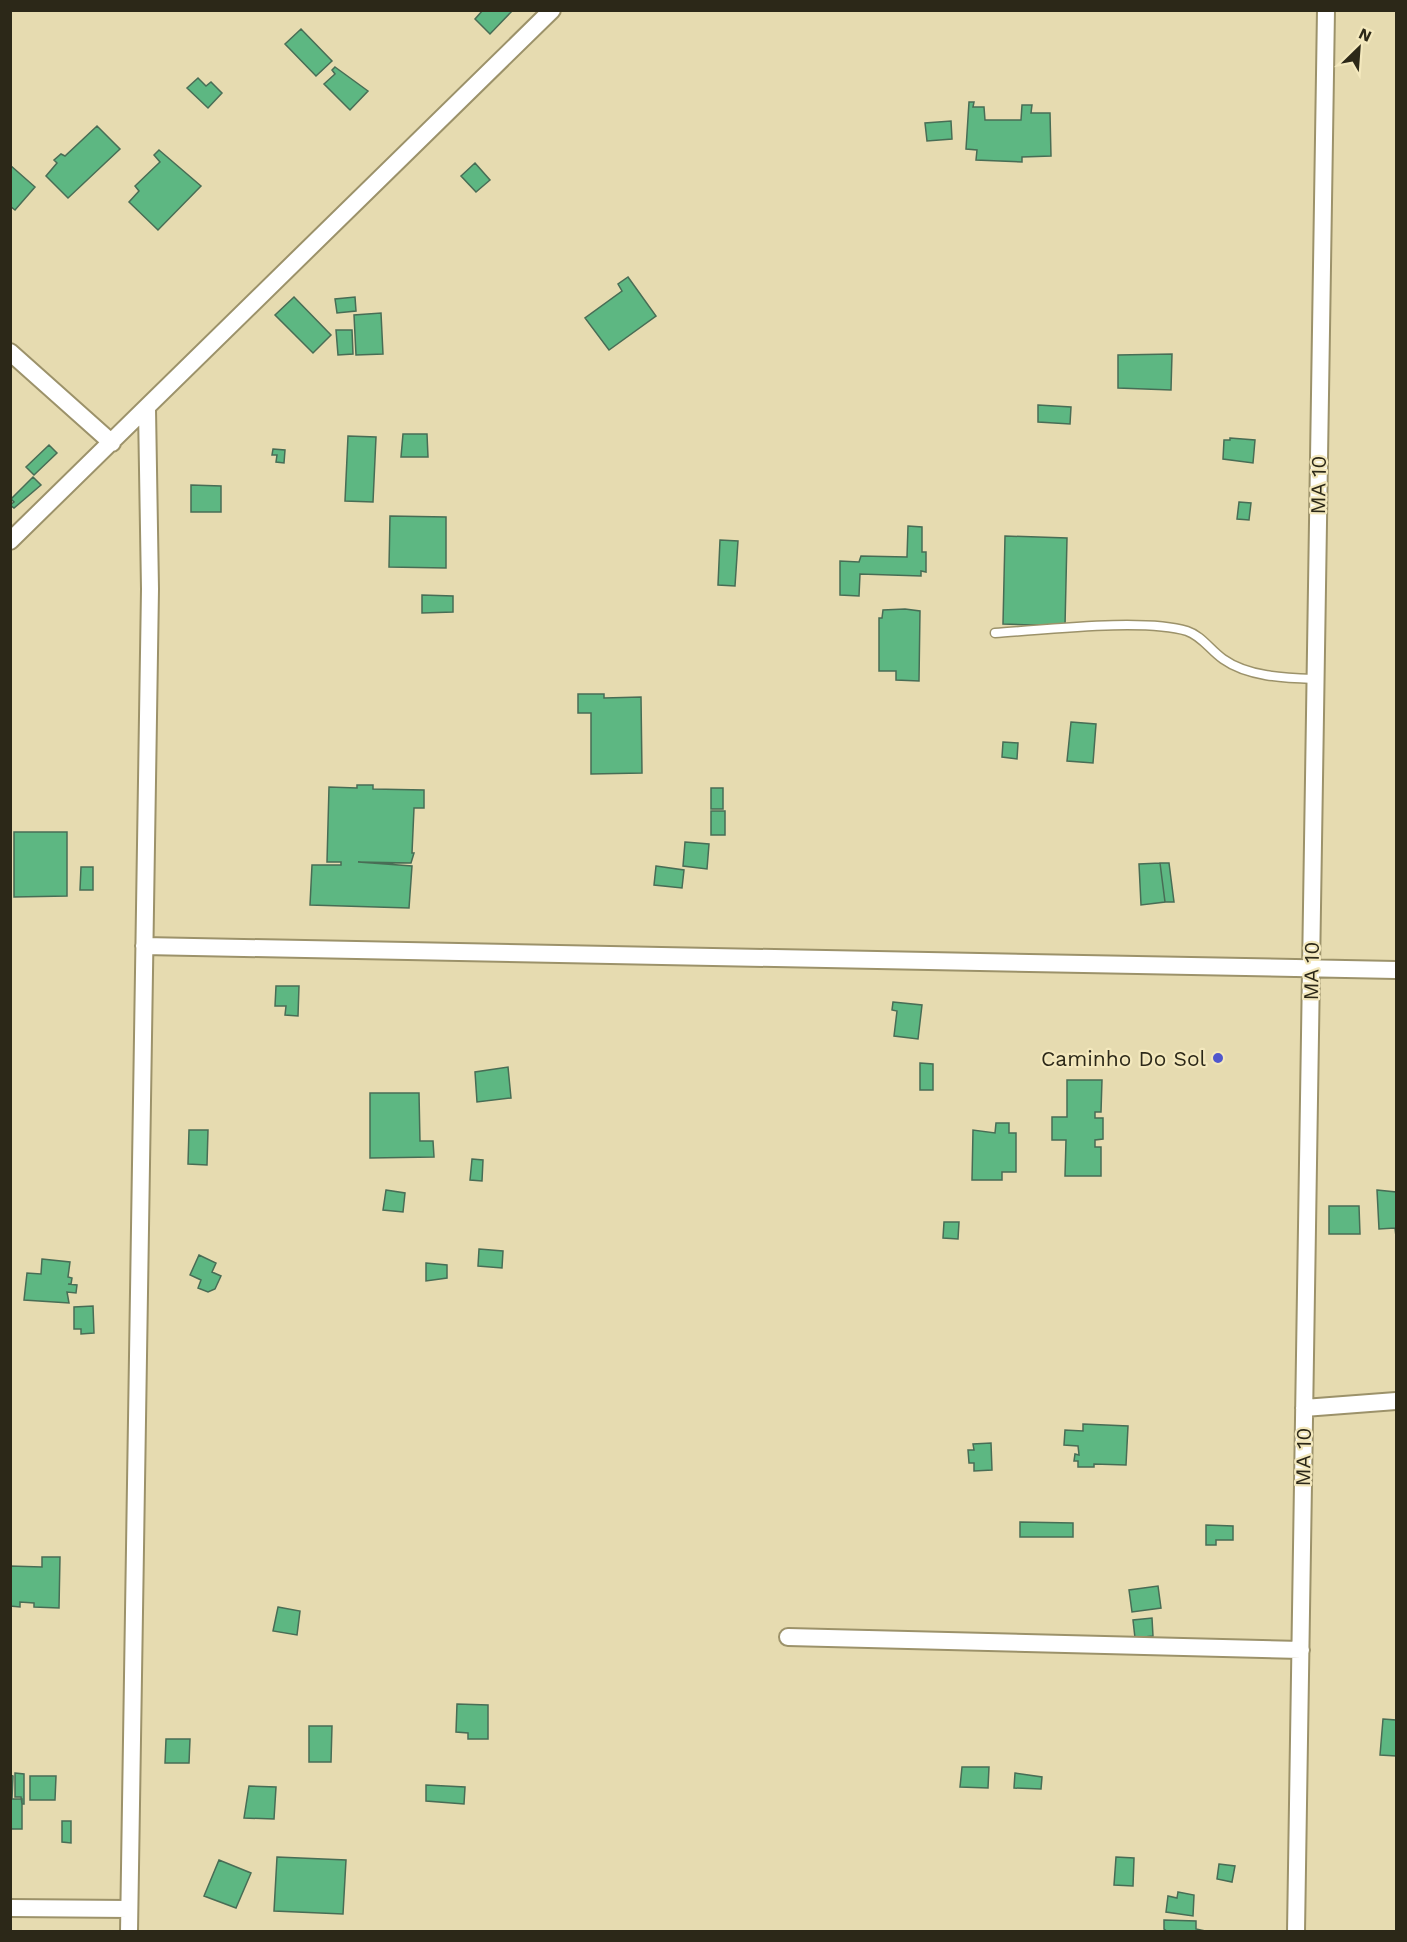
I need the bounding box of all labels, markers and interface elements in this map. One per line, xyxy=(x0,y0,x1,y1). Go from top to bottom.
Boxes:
north arrow xyxy=(1329,18,1389,78)
text: N xyxy=(1356,24,1375,46)
street label: MA 10 xyxy=(1305,455,1331,515)
street label: MA 10 xyxy=(1298,941,1324,1001)
place label: Caminho Do Sol xyxy=(1041,1046,1207,1071)
marker: Caminho Do Sol xyxy=(1211,1051,1225,1065)
street label: MA 10 xyxy=(1290,1427,1316,1487)

